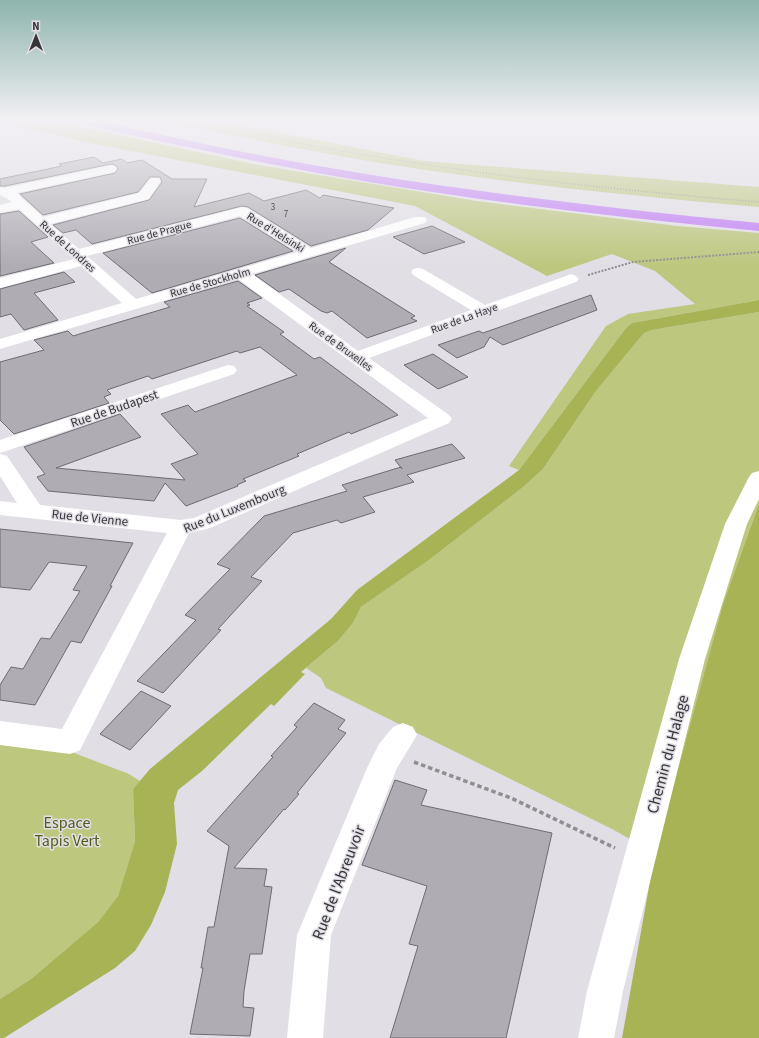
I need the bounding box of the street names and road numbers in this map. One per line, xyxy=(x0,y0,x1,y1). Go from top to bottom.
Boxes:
street label: Rue d'Helsinki xyxy=(244,209,308,256)
street label: Rue de Londres xyxy=(36,217,99,276)
street label: Rue de Prague xyxy=(125,217,193,248)
street label: Rue de Stockholm xyxy=(168,264,252,301)
street label: Rue de La Haye xyxy=(429,299,500,337)
street label: Rue de Bruxelles xyxy=(306,318,376,375)
street label: Rue de Budapest xyxy=(68,385,161,432)
street label: Rue du Luxembourg xyxy=(181,480,289,538)
street label: Rue de Vienne xyxy=(51,505,129,531)
street label: Chemin du Halage xyxy=(642,692,694,816)
street label: Rue de l'Abreuvoir xyxy=(307,821,371,943)

